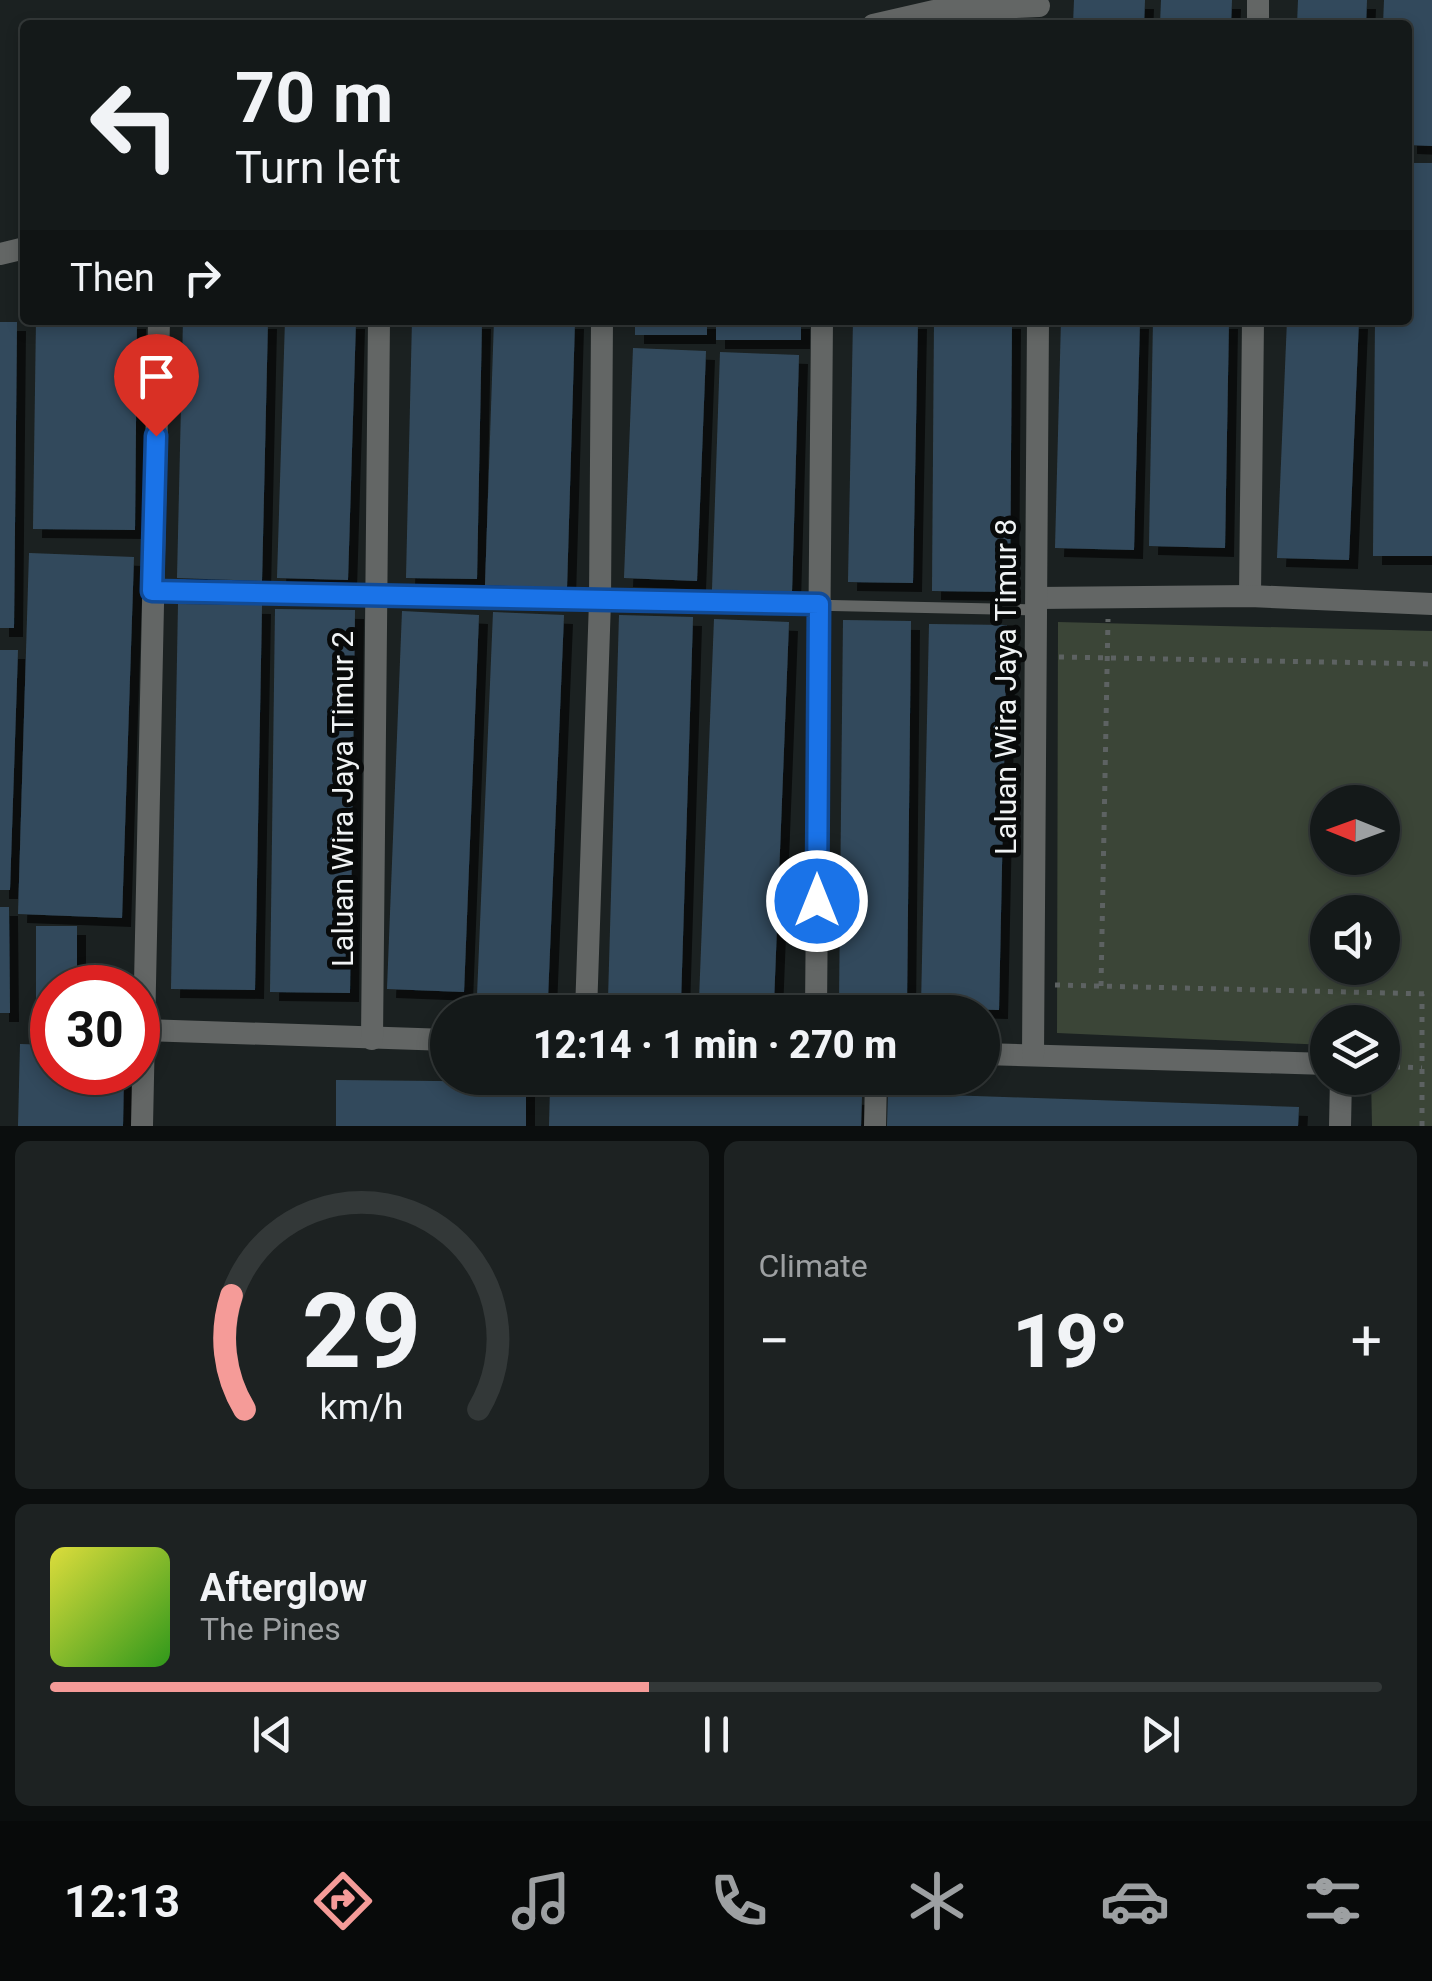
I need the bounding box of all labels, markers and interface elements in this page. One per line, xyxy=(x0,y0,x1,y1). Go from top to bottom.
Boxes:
text: 70 m xyxy=(235,57,393,139)
icon: left xyxy=(70,60,200,190)
text: Turn left xyxy=(235,141,401,194)
icon: right xyxy=(175,250,230,305)
text: Then xyxy=(70,256,155,300)
pin xyxy=(114,334,199,437)
icon: arrive xyxy=(129,349,184,404)
street label: Laluan Wira Jaya Timur 8 xyxy=(988,519,1023,855)
street label: Laluan Wira Jaya Timur 2 xyxy=(325,631,360,967)
north arrow xyxy=(1310,785,1400,875)
map controls xyxy=(1310,785,1400,1095)
position arrow xyxy=(765,849,869,953)
button: sound xyxy=(1310,895,1400,985)
speed limit sign: 30 xyxy=(30,965,160,1095)
button: layers xyxy=(1310,1005,1400,1095)
text: 12:14 · 1 min · 270 m xyxy=(533,1023,897,1067)
text: Climate xyxy=(759,1247,868,1285)
text: 29 xyxy=(302,1271,421,1392)
text: 19° xyxy=(1012,1297,1128,1385)
text: − xyxy=(759,1309,790,1373)
text: + xyxy=(1351,1309,1382,1373)
text: km/h xyxy=(320,1386,404,1428)
text: Afterglow xyxy=(200,1566,367,1610)
text: The Pines xyxy=(200,1610,341,1648)
icon: previous xyxy=(245,1707,300,1762)
icon: pause xyxy=(689,1707,744,1762)
icon: next xyxy=(1133,1707,1188,1762)
icon: directions xyxy=(308,1866,378,1936)
icon: music xyxy=(506,1866,576,1936)
icon: phone xyxy=(704,1866,774,1936)
icon: climate xyxy=(902,1866,972,1936)
icon: car xyxy=(1100,1866,1170,1936)
icon: filters xyxy=(1298,1866,1368,1936)
text: 12:13 xyxy=(64,1875,180,1928)

